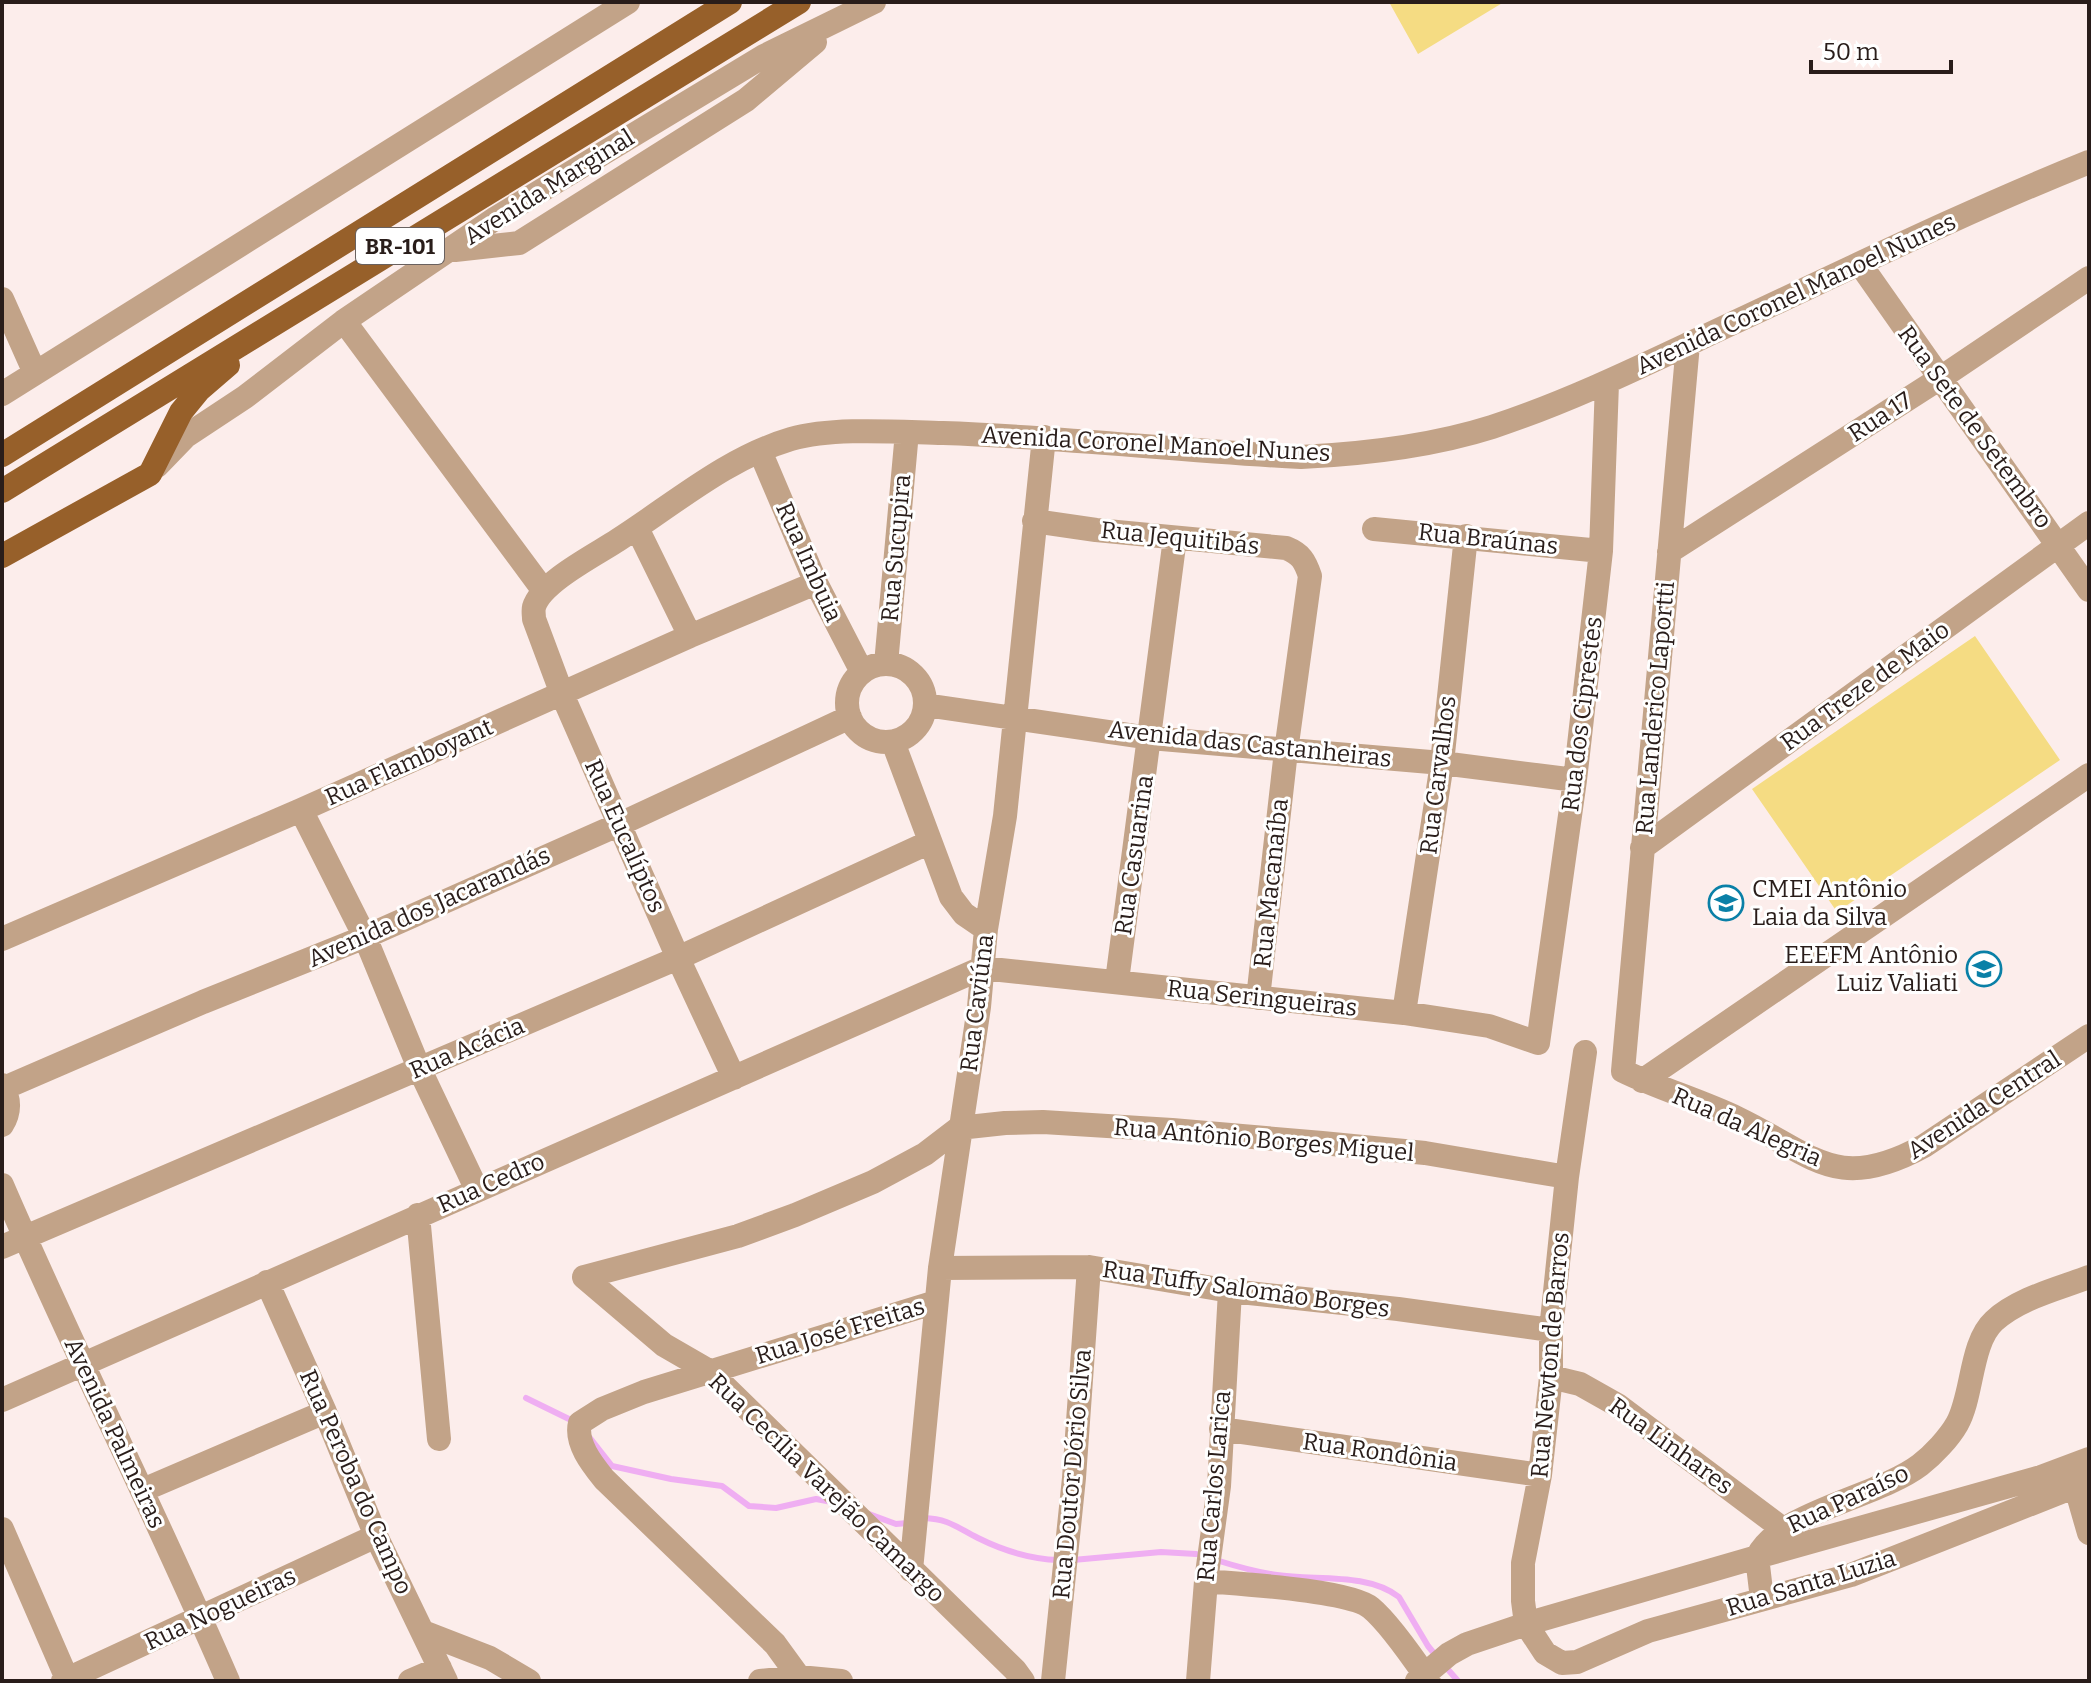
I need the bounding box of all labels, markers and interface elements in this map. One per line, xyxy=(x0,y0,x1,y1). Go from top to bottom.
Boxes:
scale bar xyxy=(1811,24,1951,74)
text: 50 m xyxy=(1823,38,1879,66)
street label: Avenida Marginal xyxy=(459,123,639,251)
street label: Avenida Coronel Manoel Nunes xyxy=(1632,207,1960,381)
road number: BR-101 xyxy=(356,228,444,264)
street label: Rua Sete de Setembro xyxy=(1892,320,2058,534)
street label: Rua 17 xyxy=(1843,386,1917,448)
street label: Avenida Coronel Manoel Nunes xyxy=(981,421,1331,467)
street label: Rua Sucupira xyxy=(876,473,916,623)
street label: Rua Imbuia xyxy=(770,498,848,626)
street label: Rua Jequitibás xyxy=(1099,516,1261,560)
street label: Rua Braúnas xyxy=(1416,518,1560,560)
street label: Rua Landerico Laportti xyxy=(1630,580,1680,836)
street label: Rua dos Ciprestes xyxy=(1556,615,1608,813)
street label: Rua Treze de Maio xyxy=(1775,615,1955,757)
street label: Rua Carvalhos xyxy=(1414,694,1462,856)
street label: Rua Flamboyant xyxy=(321,712,497,811)
street label: Avenida das Castanheiras xyxy=(1107,715,1393,773)
street label: Rua Eucalíptos xyxy=(579,755,671,917)
street label: Rua Casuarina xyxy=(1109,773,1159,937)
street label: Rua Macanaíba xyxy=(1248,797,1294,969)
street label: Avenida dos Jacarandás xyxy=(304,841,554,973)
place label: CMEI Antônio Laia da Silva xyxy=(1752,875,1907,931)
school or university icon: CMEI Antônio Laia da Silva xyxy=(1707,884,1745,922)
street label: Rua Caviúna xyxy=(955,933,999,1073)
place label: EEEFM Antônio Luiz Valiati xyxy=(1784,941,1958,997)
school or university icon: EEEFM Antônio Luiz Valiati xyxy=(1965,950,2003,988)
street label: Rua Seringueiras xyxy=(1166,974,1358,1022)
street label: Rua Acácia xyxy=(406,1011,528,1085)
street label: Avenida Central xyxy=(1902,1045,2066,1165)
street label: Rua da Alegria xyxy=(1668,1082,1826,1172)
street label: Rua Antônio Borges Miguel xyxy=(1113,1113,1415,1167)
street label: Rua Cedro xyxy=(433,1147,549,1219)
street label: Rua Newton de Barros xyxy=(1525,1231,1575,1479)
street label: Rua Tuffy Salomão Borges xyxy=(1101,1255,1391,1323)
street label: Rua José Freitas xyxy=(752,1292,928,1370)
street label: Avenida Palmeiras xyxy=(59,1333,171,1533)
street label: Rua Doutor Dório Silva xyxy=(1047,1348,1097,1600)
street label: Rua Peroba do Campo xyxy=(294,1365,418,1599)
street label: Rua Cecília Varejão Camargo xyxy=(703,1368,951,1608)
street label: Rua Carlos Larica xyxy=(1192,1389,1236,1583)
street label: Rua Linhares xyxy=(1604,1392,1738,1500)
street label: Rua Rondônia xyxy=(1301,1427,1459,1477)
street label: Rua Paraíso xyxy=(1783,1459,1913,1539)
street label: Rua Santa Luzia xyxy=(1723,1544,1899,1622)
street label: Rua Nogueiras xyxy=(140,1562,300,1656)

